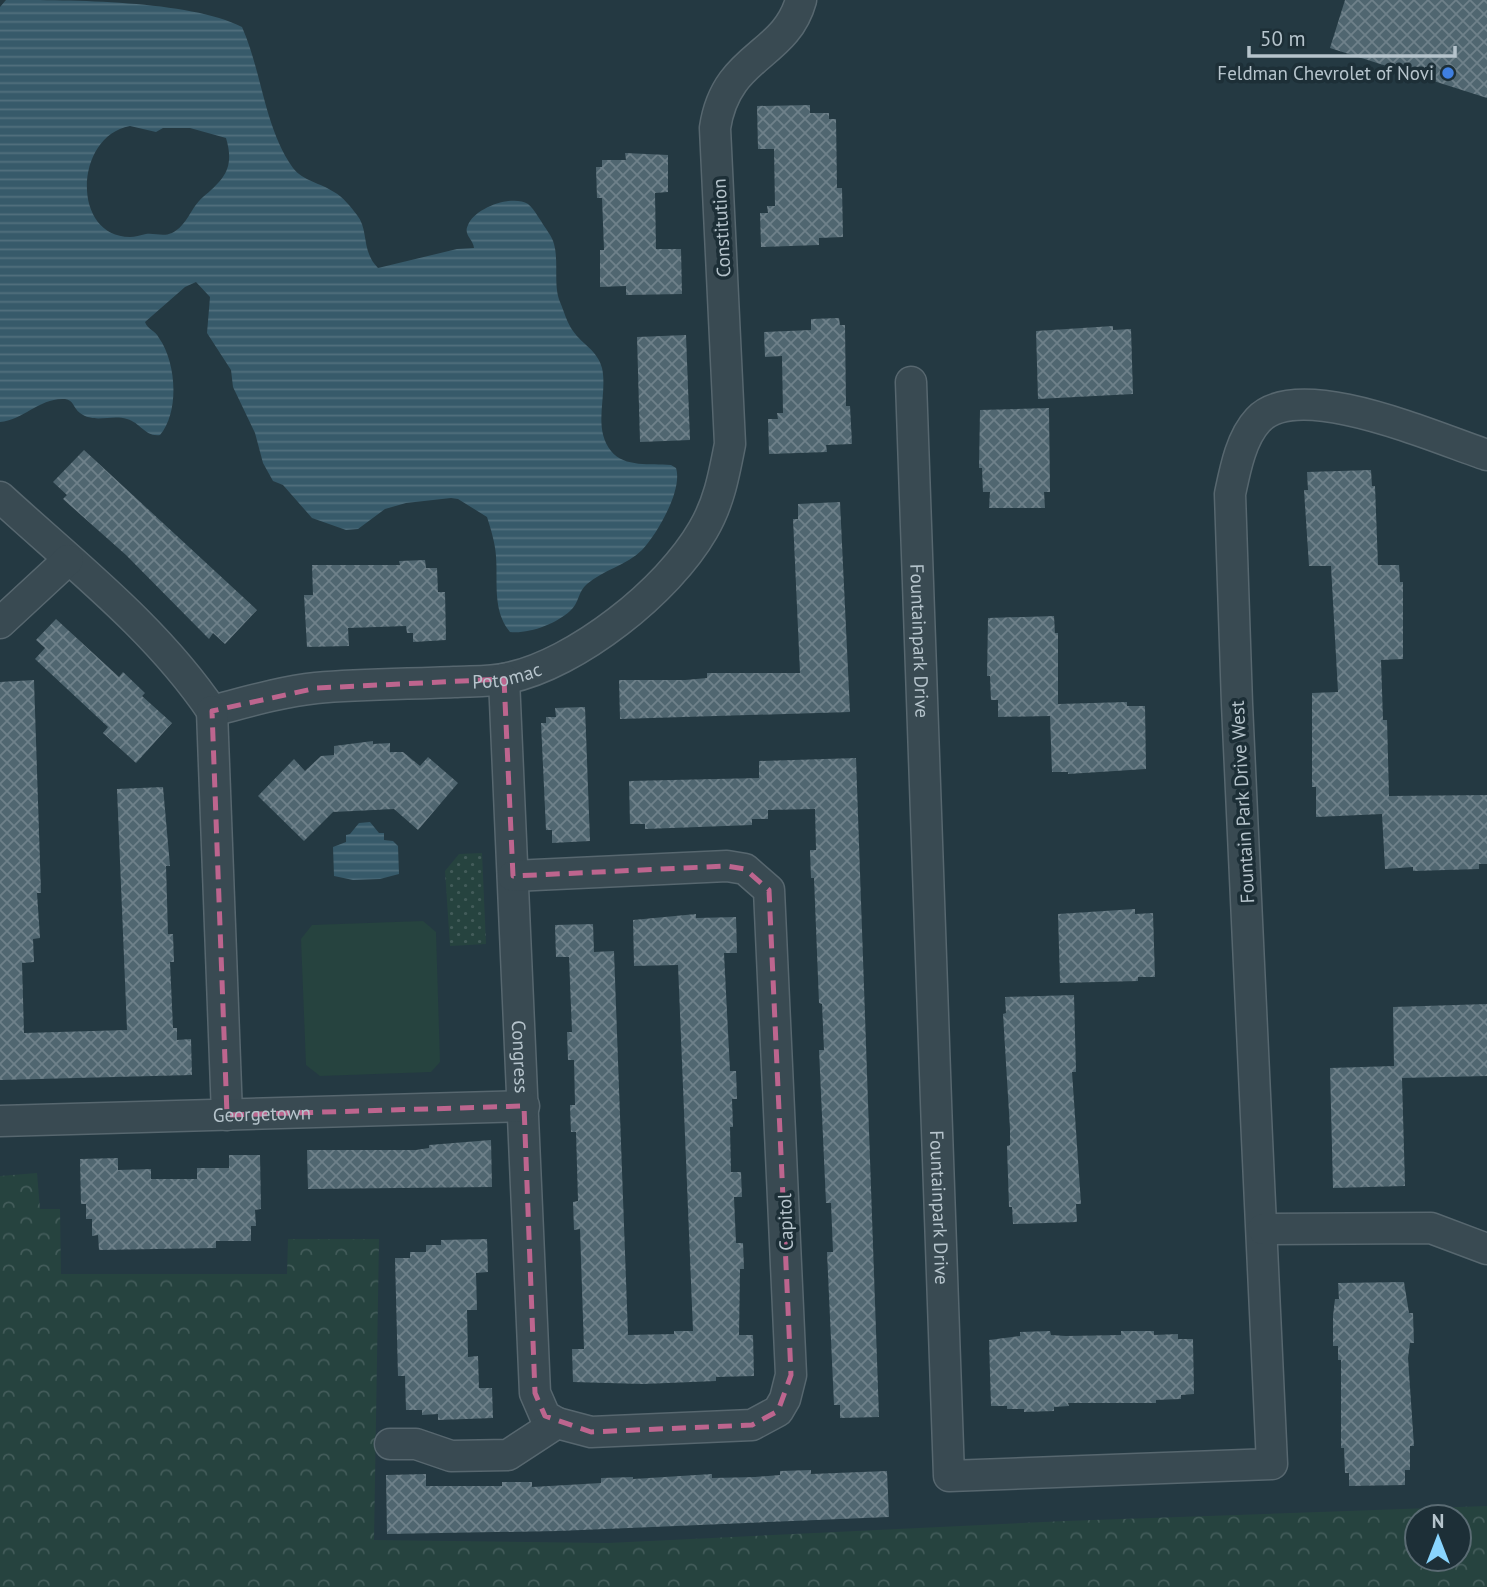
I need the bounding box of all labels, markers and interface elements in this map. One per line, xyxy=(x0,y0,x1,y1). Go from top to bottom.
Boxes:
scale bar xyxy=(1249,14,1456,58)
text: 50 m xyxy=(1260,25,1306,52)
place label: Feldman Chevrolet of Novi xyxy=(1217,61,1434,85)
marker: Feldman Chevrolet of Novi xyxy=(1440,65,1456,81)
street label: Constitution xyxy=(706,178,736,278)
street label: Fountainpark Drive xyxy=(905,563,935,718)
street label: Potomac xyxy=(472,657,545,693)
street label: Fountain Park Drive West xyxy=(1225,700,1259,904)
street label: Congress xyxy=(507,1020,534,1094)
street label: Georgetown xyxy=(212,1100,311,1127)
street label: Fountainpark Drive xyxy=(925,1130,954,1285)
street label: Capitol xyxy=(772,1193,798,1251)
north arrow xyxy=(1403,1503,1473,1573)
text: N xyxy=(1432,1509,1444,1533)

